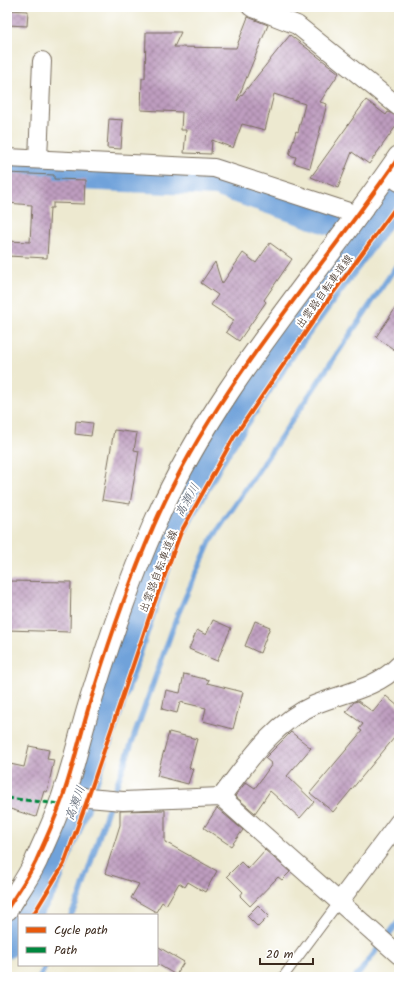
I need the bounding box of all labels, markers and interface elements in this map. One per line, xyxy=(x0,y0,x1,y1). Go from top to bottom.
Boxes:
street label: 出雲路自転車道線 xyxy=(292,251,358,332)
water label: 高瀬川 xyxy=(170,480,204,521)
street label: 出雲路自転車道線 xyxy=(135,527,183,616)
water label: 高瀬川 xyxy=(60,783,91,823)
legend xyxy=(18,914,158,966)
text: Cycle path xyxy=(54,921,108,940)
scale bar xyxy=(260,940,313,966)
text: Path xyxy=(54,941,77,960)
text: 20 m xyxy=(266,945,294,964)

